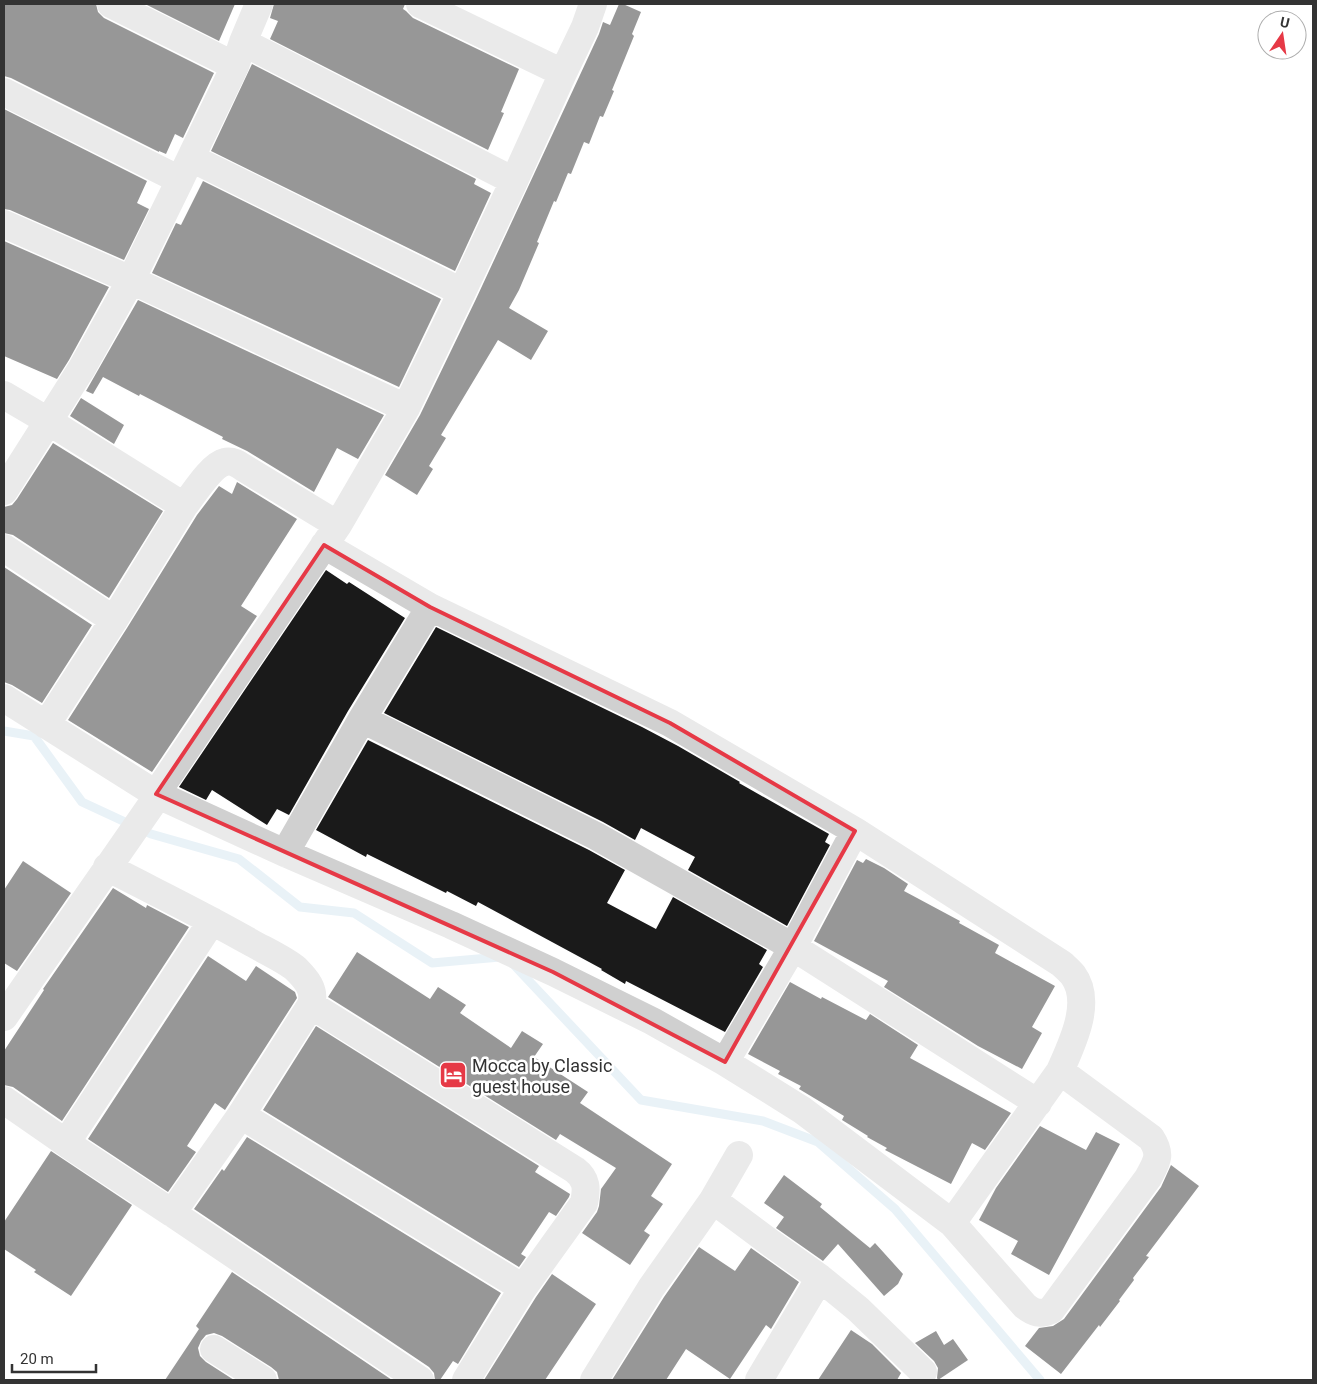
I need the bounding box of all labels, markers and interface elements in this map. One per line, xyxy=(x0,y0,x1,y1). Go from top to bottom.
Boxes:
north arrow xyxy=(1257,10,1307,60)
text: U xyxy=(1279,13,1291,31)
place label: Mocca by Classic guest house xyxy=(472,1055,612,1097)
hotel icon: Mocca by Classic guest house xyxy=(438,1060,468,1090)
scale bar xyxy=(12,1342,96,1374)
text: 20 m xyxy=(20,1350,54,1368)

